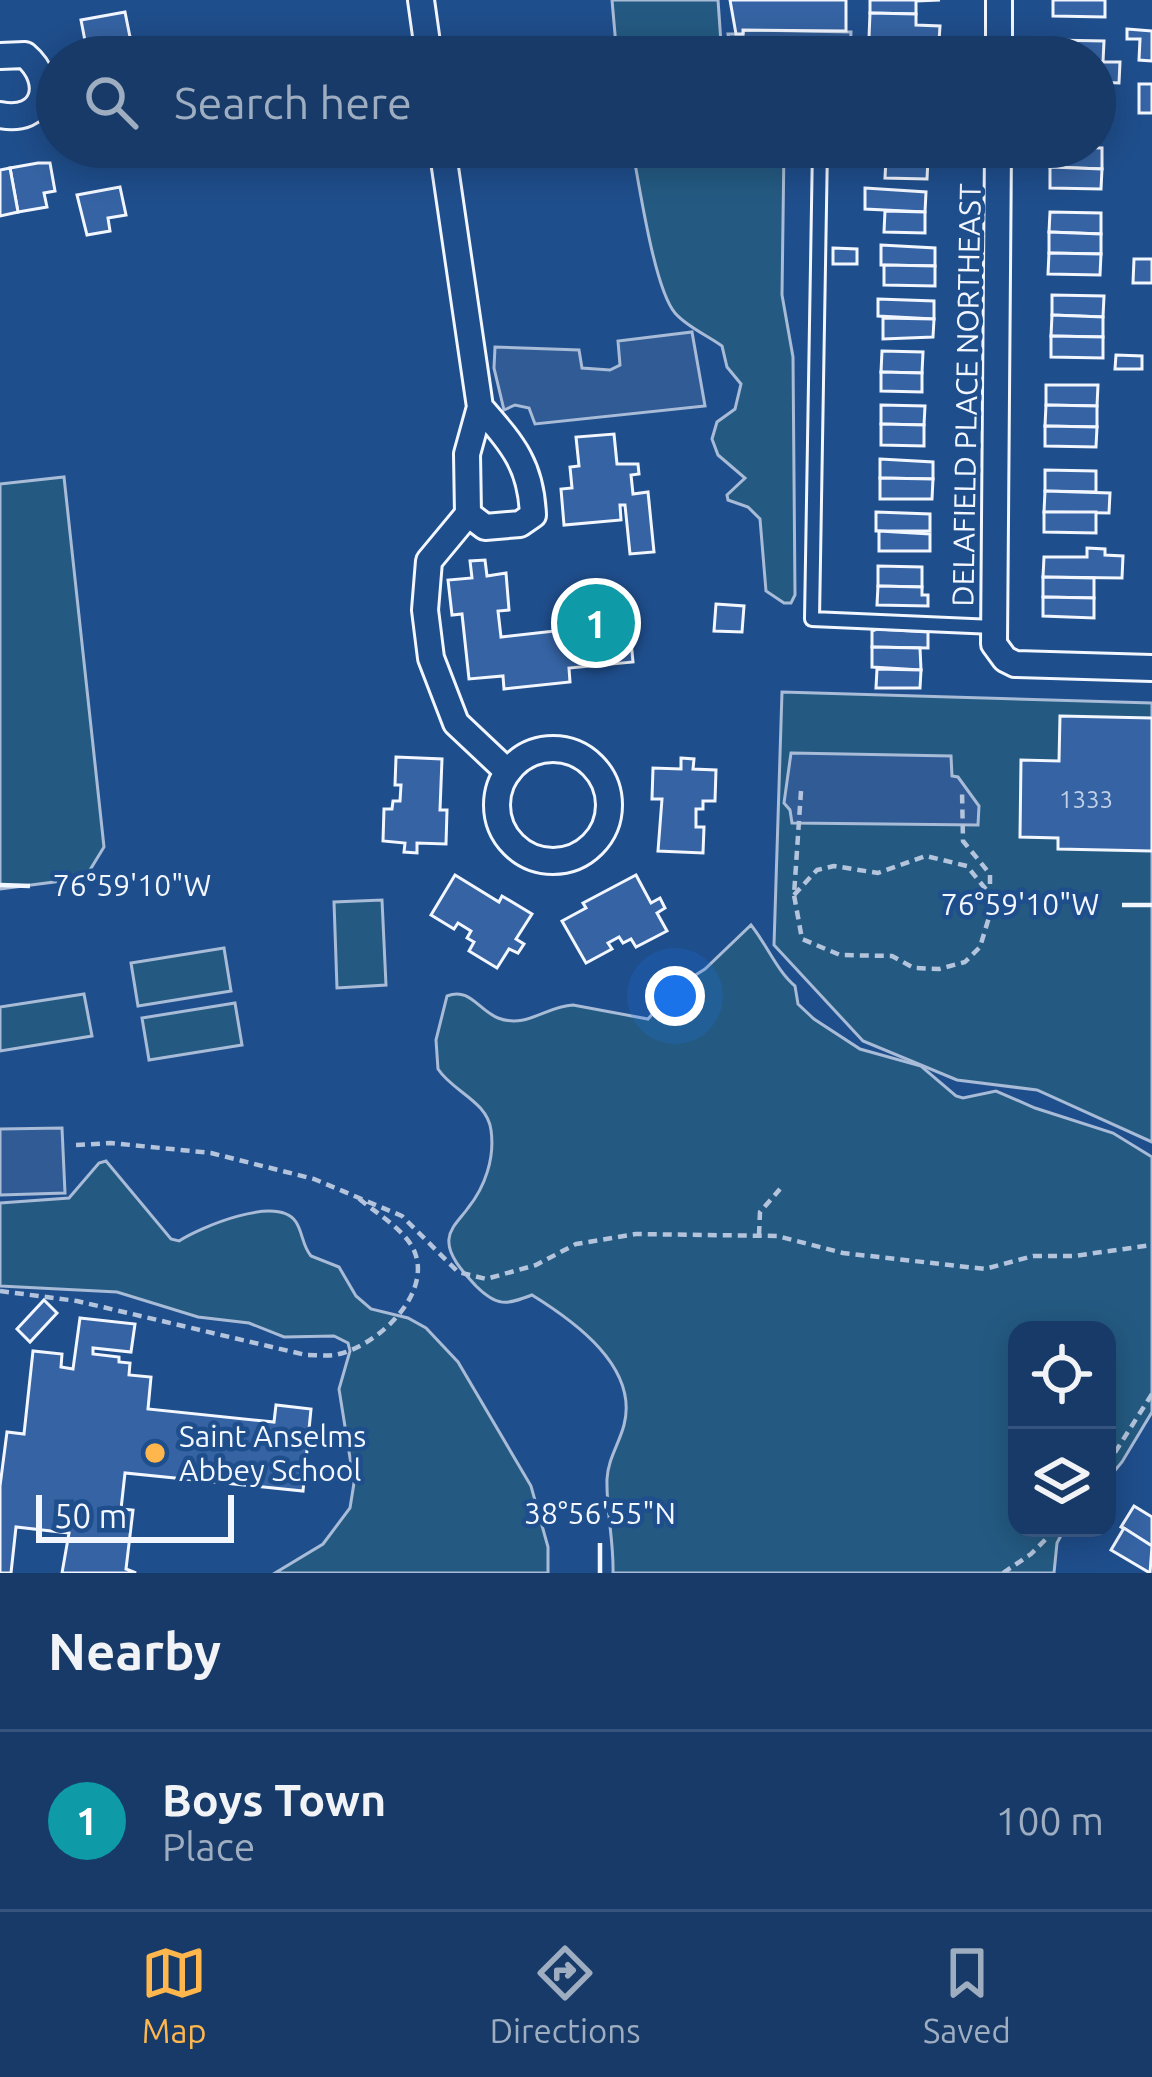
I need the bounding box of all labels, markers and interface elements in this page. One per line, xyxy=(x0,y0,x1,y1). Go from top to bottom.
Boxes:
search box xyxy=(36,36,1116,168)
icon: search xyxy=(78,69,144,135)
text: Search here xyxy=(174,77,412,128)
street label: DELAFIELD PLACE NORTHEAST xyxy=(945,183,987,607)
pin: 1 xyxy=(557,578,635,668)
house number: 1333 xyxy=(1059,786,1113,813)
text: 76°59'10"W xyxy=(53,868,211,902)
text: 76°59'10"W xyxy=(941,887,1099,921)
your location xyxy=(645,966,705,1026)
map controls xyxy=(1008,1321,1116,1537)
button: locate xyxy=(1008,1321,1116,1429)
place label: Saint Anselms Abbey School xyxy=(179,1419,366,1487)
button: layers xyxy=(1008,1429,1116,1537)
marker: Saint Anselms Abbey School xyxy=(142,1440,168,1466)
scale bar xyxy=(36,1489,234,1542)
text: 38°56'55"N xyxy=(524,1496,676,1530)
text: 50 m xyxy=(54,1497,127,1534)
text: Nearby xyxy=(48,1622,221,1680)
text: Boys Town xyxy=(162,1774,386,1825)
text: 1 xyxy=(76,1799,98,1842)
text: 100 m xyxy=(995,1799,1104,1842)
text: Place xyxy=(162,1825,255,1868)
tab: Map xyxy=(141,1940,207,2049)
tab: Directions xyxy=(490,1940,640,2049)
tab: Saved xyxy=(923,1940,1011,2049)

